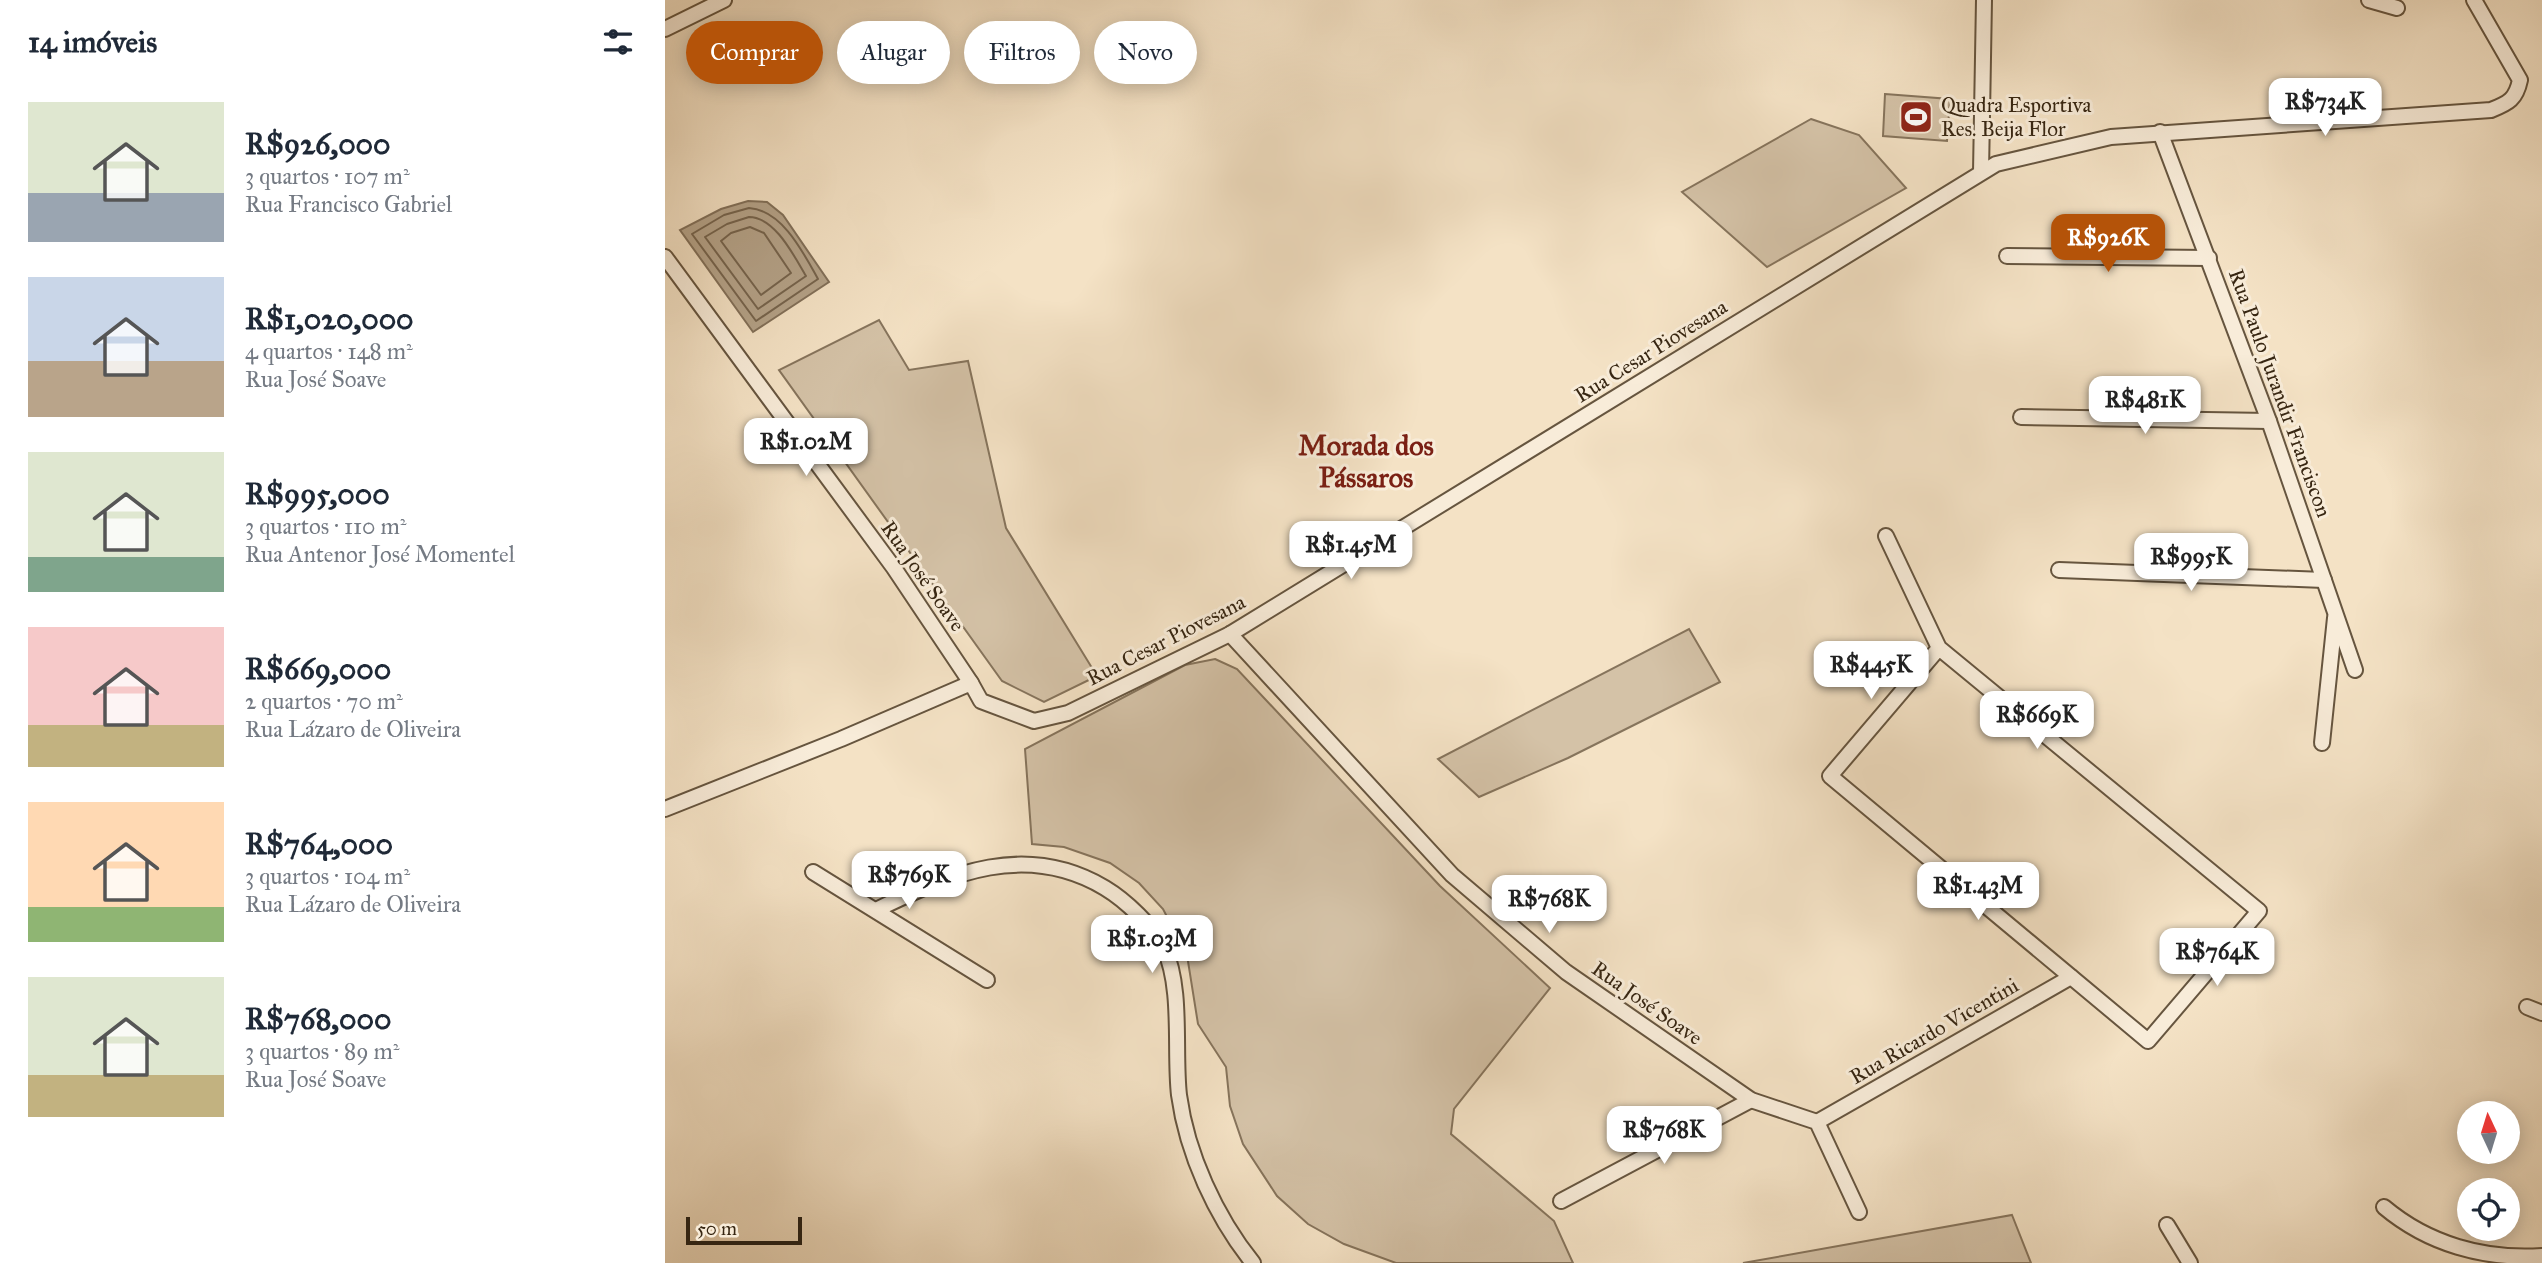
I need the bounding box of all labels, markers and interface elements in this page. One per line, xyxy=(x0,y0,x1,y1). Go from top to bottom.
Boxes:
chip: Comprar xyxy=(686,21,823,84)
chip: Alugar xyxy=(837,21,950,84)
chip: Filtros xyxy=(964,21,1080,84)
chip: Novo xyxy=(1094,21,1197,84)
icon: filters xyxy=(599,23,637,61)
text: 14 imóveis xyxy=(28,24,157,60)
pin: R$734K xyxy=(2268,78,2382,138)
text: R$734K xyxy=(2285,87,2365,115)
place label: Quadra Esportiva Res. Beija Flor xyxy=(1941,92,2091,142)
sports icon: Quadra Esportiva Res. Beija Flor xyxy=(1897,98,1935,136)
text: R$926,000 xyxy=(245,126,391,162)
icon: home xyxy=(84,130,168,214)
text: 3 quartos · 107 m² xyxy=(245,162,410,190)
text: Rua Francisco Gabriel xyxy=(245,190,452,218)
pin: R$926K xyxy=(2051,215,2165,274)
text: R$926K xyxy=(2067,223,2149,251)
street label: Rua Paulo Jurandir Franciscon xyxy=(2223,265,2337,521)
street label: Rua Cesar Piovesana xyxy=(1570,294,1732,408)
text: R$1,020,000 xyxy=(245,301,414,337)
icon: home xyxy=(84,305,168,389)
text: 4 quartos · 148 m² xyxy=(245,337,413,365)
text: Rua José Soave xyxy=(245,365,386,393)
pin: R$481K xyxy=(2088,376,2202,436)
text: R$481K xyxy=(2105,385,2185,413)
pin: R$1.02M xyxy=(741,419,871,478)
text: R$1.02M xyxy=(760,427,852,455)
district label: Morada dos Pássaros xyxy=(1298,428,1434,495)
text: R$995,000 xyxy=(245,476,390,512)
icon: home xyxy=(84,480,168,564)
text: 3 quartos · 110 m² xyxy=(245,512,406,540)
street label: Rua José Soave xyxy=(875,516,971,636)
pin: R$1.45M xyxy=(1286,522,1416,581)
text: R$1.45M xyxy=(1305,530,1397,558)
pin: R$995K xyxy=(2134,534,2248,593)
text: Rua Antenor José Momentel xyxy=(245,540,515,568)
text: R$995K xyxy=(2150,542,2232,570)
street label: Rua Cesar Piovesana xyxy=(1082,589,1250,691)
pin: R$445K xyxy=(1814,642,1928,701)
text: R$445K xyxy=(1830,650,1912,678)
text: R$669,000 xyxy=(245,651,391,687)
icon: home xyxy=(84,655,168,739)
text: 2 quartos · 70 m² xyxy=(245,687,403,715)
pin: R$669K xyxy=(1980,692,2094,751)
text: R$669K xyxy=(1996,700,2078,728)
text: Rua Lázaro de Oliveira xyxy=(245,715,461,743)
text: R$764,000 xyxy=(245,826,393,862)
icon: home xyxy=(84,830,168,914)
pin: R$769K xyxy=(852,852,966,911)
text: R$769K xyxy=(868,860,950,888)
text: 3 quartos · 104 m² xyxy=(245,862,410,890)
pin: R$1.43M xyxy=(1913,862,2043,922)
text: R$1.43M xyxy=(1933,871,2023,899)
pin: R$768K xyxy=(1492,876,1606,935)
text: R$768K xyxy=(1508,884,1590,912)
text: Rua Lázaro de Oliveira xyxy=(245,890,461,918)
pin: R$1.03M xyxy=(1087,916,1217,975)
text: R$1.03M xyxy=(1107,924,1197,952)
pin: R$764K xyxy=(2160,928,2274,988)
text: R$764K xyxy=(2175,937,2259,965)
street label: Rua José Soave xyxy=(1587,955,1707,1051)
street label: Rua Ricardo Vicentini xyxy=(1845,972,2023,1090)
text: R$768,000 xyxy=(245,1001,391,1037)
icon: home xyxy=(84,1005,168,1089)
text: 3 quartos · 89 m² xyxy=(245,1037,400,1065)
text: Rua José Soave xyxy=(245,1065,386,1093)
north arrow xyxy=(2457,1101,2520,1164)
map controls xyxy=(2457,1101,2520,1241)
pin: R$768K xyxy=(1607,1106,1721,1166)
text: R$768K xyxy=(1623,1115,1705,1143)
button: locate xyxy=(2457,1178,2520,1241)
scale bar xyxy=(686,1214,801,1246)
text: 50 m xyxy=(697,1217,737,1240)

